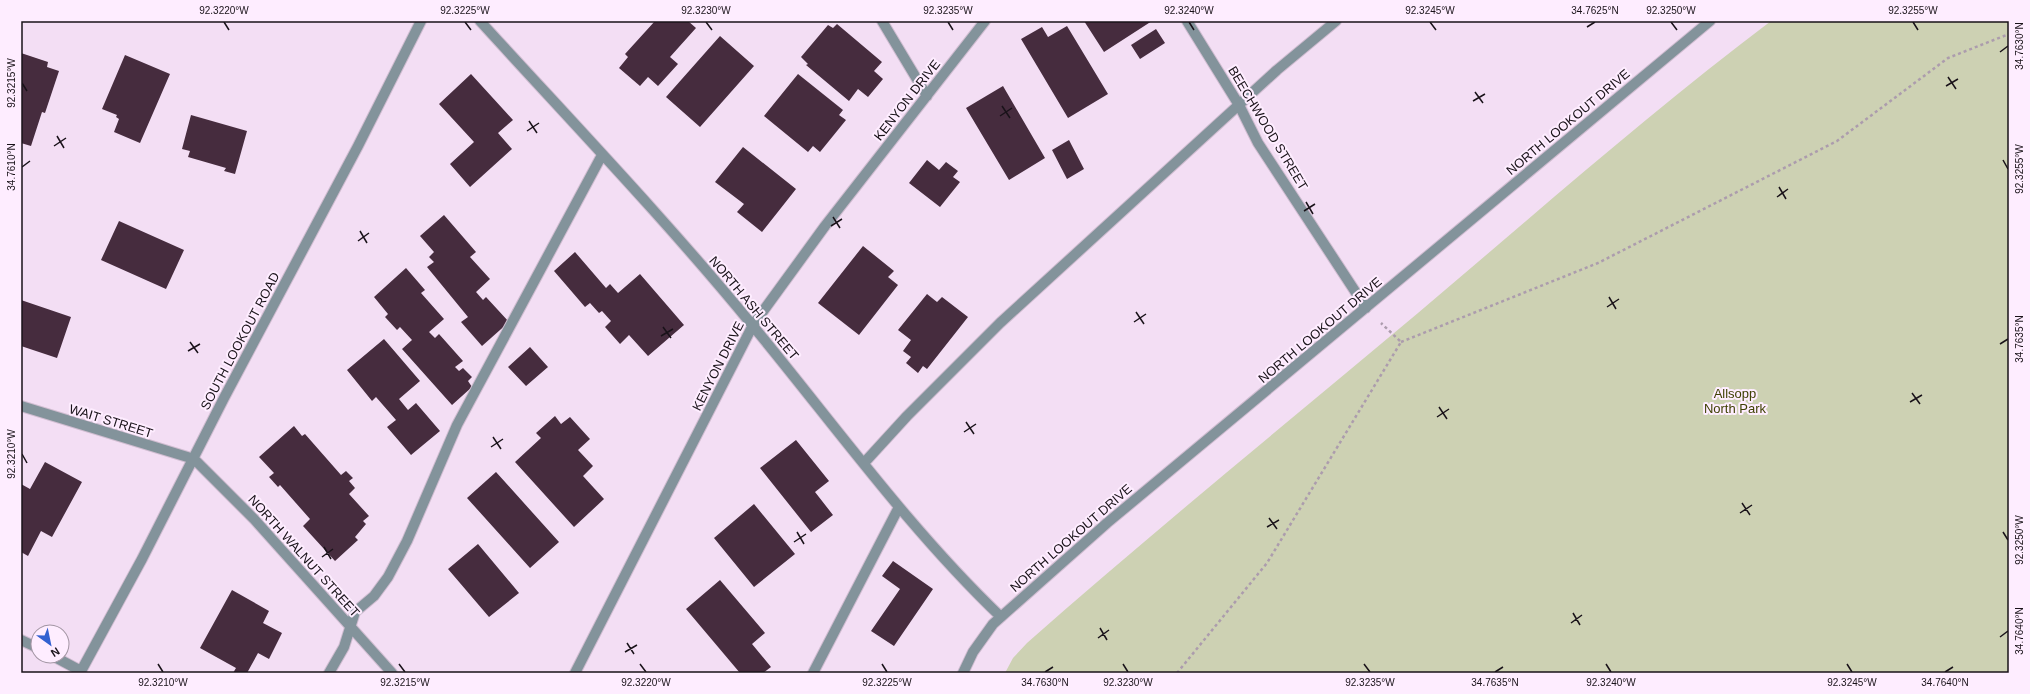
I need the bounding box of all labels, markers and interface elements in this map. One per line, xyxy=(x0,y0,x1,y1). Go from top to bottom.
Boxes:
text: 92.3220°W xyxy=(199,5,249,16)
text: 92.3225°W xyxy=(440,5,490,16)
text: 92.3230°W xyxy=(681,5,731,16)
text: 92.3235°W xyxy=(923,5,973,16)
text: 92.3240°W xyxy=(1164,5,1214,16)
text: 92.3245°W xyxy=(1405,5,1455,16)
text: 34.7625°N xyxy=(1571,5,1619,16)
text: 92.3250°W xyxy=(1646,5,1696,16)
text: 92.3255°W xyxy=(1888,5,1938,16)
text: 34.7630°N xyxy=(2014,22,2025,70)
street label: KENYON DRIVE xyxy=(871,56,943,143)
text: 92.3215°W xyxy=(6,58,17,108)
street label: BEECHWOOD STREET xyxy=(1225,63,1311,193)
street label: NORTH LOOKOUT DRIVE xyxy=(1503,66,1633,178)
text: 34.7610°N xyxy=(6,143,17,191)
text: 92.3255°W xyxy=(2014,144,2025,194)
street label: NORTH ASH STREET xyxy=(706,253,802,363)
street label: SOUTH LOOKOUT ROAD xyxy=(197,270,283,412)
street label: NORTH LOOKOUT DRIVE xyxy=(1255,274,1385,386)
text: 34.7635°N xyxy=(2014,315,2025,363)
street label: KENYON DRIVE xyxy=(689,319,747,413)
park label: Allsopp North Park xyxy=(1704,386,1767,416)
street label: WAIT STREET xyxy=(67,401,155,441)
text: 92.3210°W xyxy=(6,429,17,479)
street label: NORTH LOOKOUT DRIVE xyxy=(1007,481,1135,595)
street label: NORTH WALNUT STREET xyxy=(245,492,363,620)
text: 92.3250°W xyxy=(2014,515,2025,565)
text: 34.7640°N xyxy=(2014,607,2025,655)
north arrow xyxy=(30,624,70,664)
text: N xyxy=(49,645,62,660)
text: 92.3210°W xyxy=(138,677,188,688)
text: 92.3215°W xyxy=(380,677,430,688)
text: 92.3220°W xyxy=(621,677,671,688)
text: 92.3225°W xyxy=(862,677,912,688)
text: 34.7630°N xyxy=(1021,677,1069,688)
text: 92.3230°W xyxy=(1103,677,1153,688)
text: 92.3235°W xyxy=(1345,677,1395,688)
text: 34.7635°N xyxy=(1471,677,1519,688)
text: 92.3240°W xyxy=(1586,677,1636,688)
text: 92.3245°W xyxy=(1827,677,1877,688)
text: 34.7640°N xyxy=(1921,677,1969,688)

